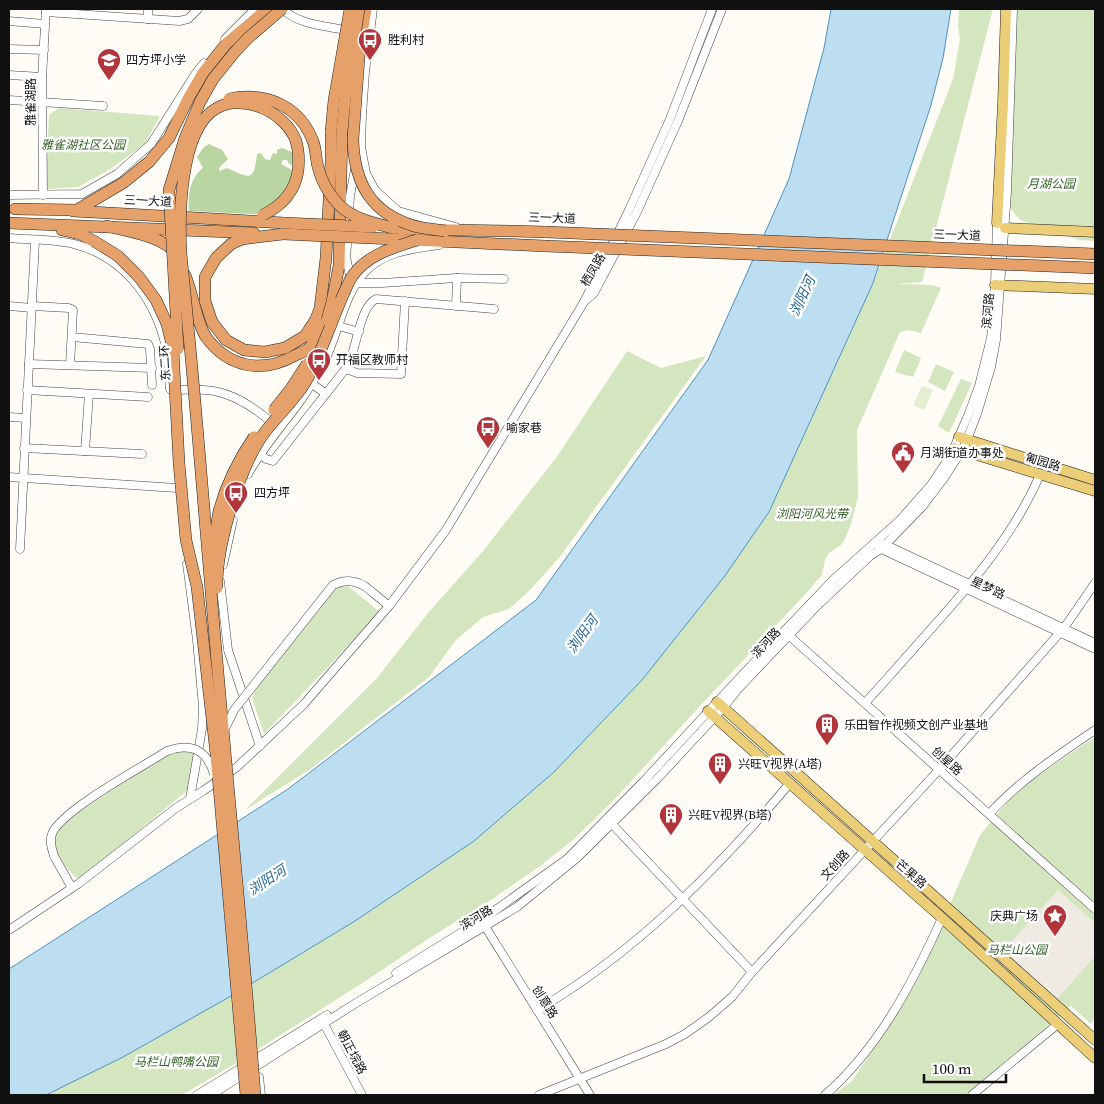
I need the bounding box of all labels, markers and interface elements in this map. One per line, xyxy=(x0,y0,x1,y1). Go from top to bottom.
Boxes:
bus stop icon: 胜利村 xyxy=(357,27,383,61)
place label: 胜利村 xyxy=(388,32,425,48)
school or university icon: 四方坪小学 xyxy=(96,47,122,81)
place label: 四方坪小学 xyxy=(126,52,186,68)
street label: 雅雀湖路 xyxy=(23,78,39,126)
park label: 雅雀湖社区公园 xyxy=(41,137,127,153)
park label: 月湖公园 xyxy=(1027,176,1077,192)
street label: 三一大道 xyxy=(124,192,172,210)
street label: 三一大道 xyxy=(528,209,576,227)
street label: 三一大道 xyxy=(933,226,981,244)
street label: 栖凤路 xyxy=(577,250,609,290)
water label: 浏阳河 xyxy=(784,270,821,319)
street label: 滨河路 xyxy=(978,292,998,330)
street label: 东二环 xyxy=(156,345,174,381)
bus stop icon: 开福区教师村 xyxy=(306,347,332,381)
place label: 开福区教师村 xyxy=(336,352,409,368)
bus stop icon: 喻家巷 xyxy=(475,415,501,449)
place label: 喻家巷 xyxy=(506,420,542,436)
public building icon: 月湖街道办事处 xyxy=(890,440,916,474)
place label: 月湖街道办事处 xyxy=(920,445,1004,461)
street label: 匍园路 xyxy=(1023,449,1063,475)
bus stop icon: 四方坪 xyxy=(223,480,249,514)
place label: 四方坪 xyxy=(254,485,290,501)
park label: 浏阳河风光带 xyxy=(776,506,850,522)
street label: 星梦路 xyxy=(968,573,1008,603)
water label: 浏阳河 xyxy=(562,609,604,657)
street label: 滨河路 xyxy=(748,624,784,662)
building icon: 乐田智作视频文创产业基地 xyxy=(814,712,840,746)
place label: 乐田智作视频文创产业基地 xyxy=(844,717,988,733)
street label: 创星路 xyxy=(928,743,966,779)
building icon: 兴旺V视界(A塔) xyxy=(707,751,733,785)
place label: 兴旺V视界(A塔) xyxy=(738,756,822,772)
building icon: 兴旺V视界(B塔) xyxy=(658,802,684,836)
place label: 兴旺V视界(B塔) xyxy=(688,807,772,823)
street label: 文创路 xyxy=(817,846,853,884)
street label: 芒果路 xyxy=(892,856,930,892)
water label: 浏阳河 xyxy=(244,859,293,900)
street label: 滨河路 xyxy=(456,902,496,934)
place icon: 庆典广场 xyxy=(1042,903,1068,937)
place label: 庆典广场 xyxy=(990,908,1038,924)
park label: 马栏山公园 xyxy=(987,942,1049,958)
street label: 创意路 xyxy=(529,982,561,1022)
street label: 朝正垸路 xyxy=(334,1027,370,1077)
scale bar xyxy=(924,1052,1006,1084)
park label: 马栏山鸭嘴公园 xyxy=(134,1054,220,1070)
text: 100 m xyxy=(932,1058,972,1079)

